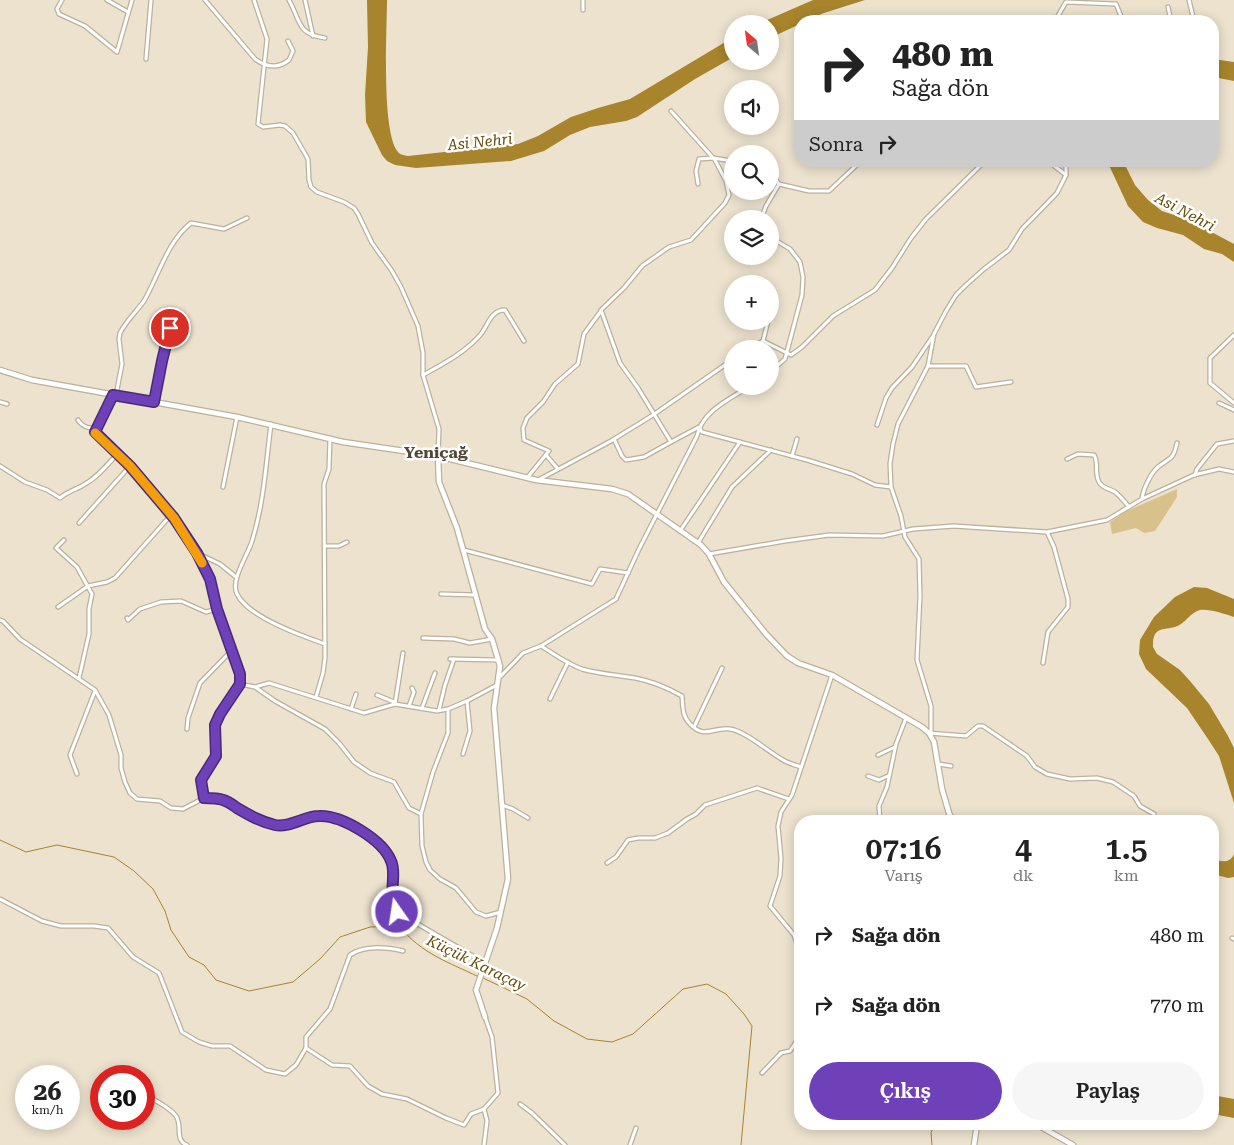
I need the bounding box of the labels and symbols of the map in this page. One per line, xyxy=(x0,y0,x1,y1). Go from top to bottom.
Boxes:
north arrow xyxy=(724,15,779,70)
water label: Asi Nehri xyxy=(446,130,514,154)
water label: Asi Nehri xyxy=(1151,188,1218,235)
pin xyxy=(149,307,191,349)
district label: Yeniçağ xyxy=(404,443,468,462)
position arrow xyxy=(370,885,422,937)
water label: Küçük Karaçay xyxy=(423,931,529,995)
speed limit sign: 30 xyxy=(90,1065,155,1130)

